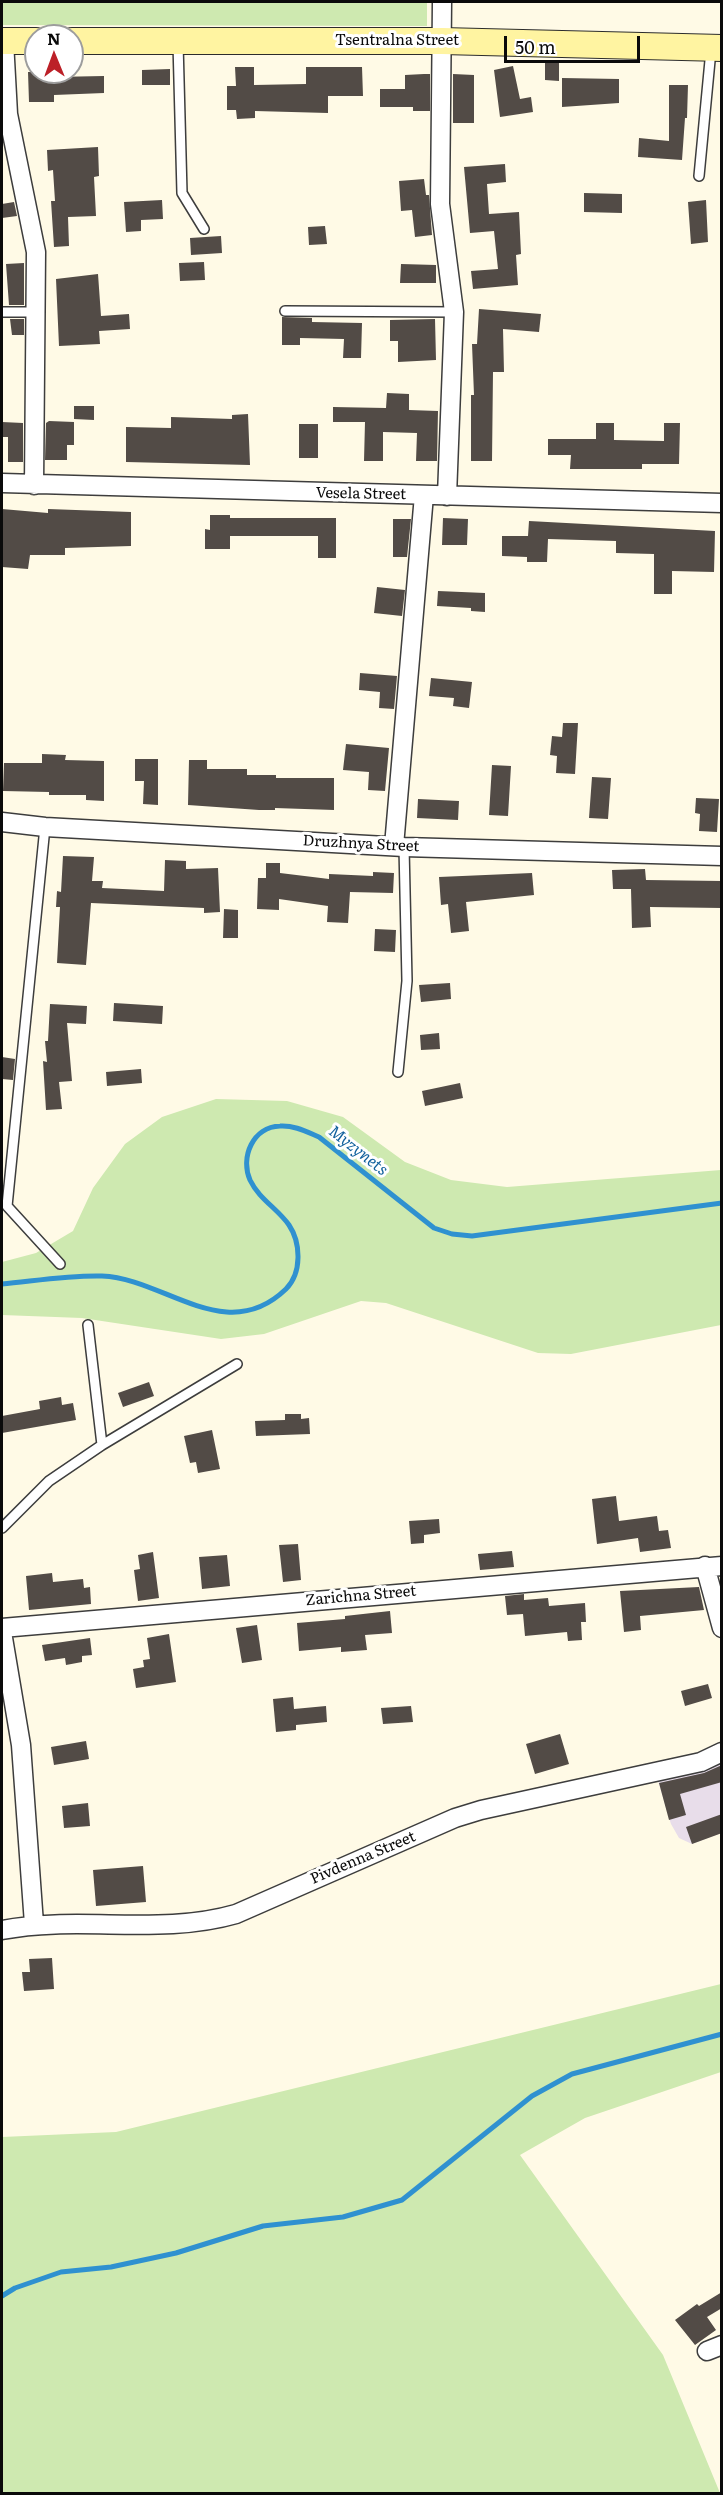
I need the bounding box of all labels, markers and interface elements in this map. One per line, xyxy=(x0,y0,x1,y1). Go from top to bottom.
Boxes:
north arrow xyxy=(24,24,84,84)
scale bar xyxy=(507,24,644,62)
text: N xyxy=(47,26,61,50)
street label: Tsentralna Street xyxy=(335,32,459,50)
text: 50 m xyxy=(515,33,556,60)
street label: Vesela Street xyxy=(316,484,406,504)
street label: Druzhnya Street xyxy=(302,832,420,856)
water label: Myzynets xyxy=(325,1122,391,1180)
street label: Zarichna Street xyxy=(305,1582,417,1610)
street label: Pivdenna Street xyxy=(308,1828,418,1888)

